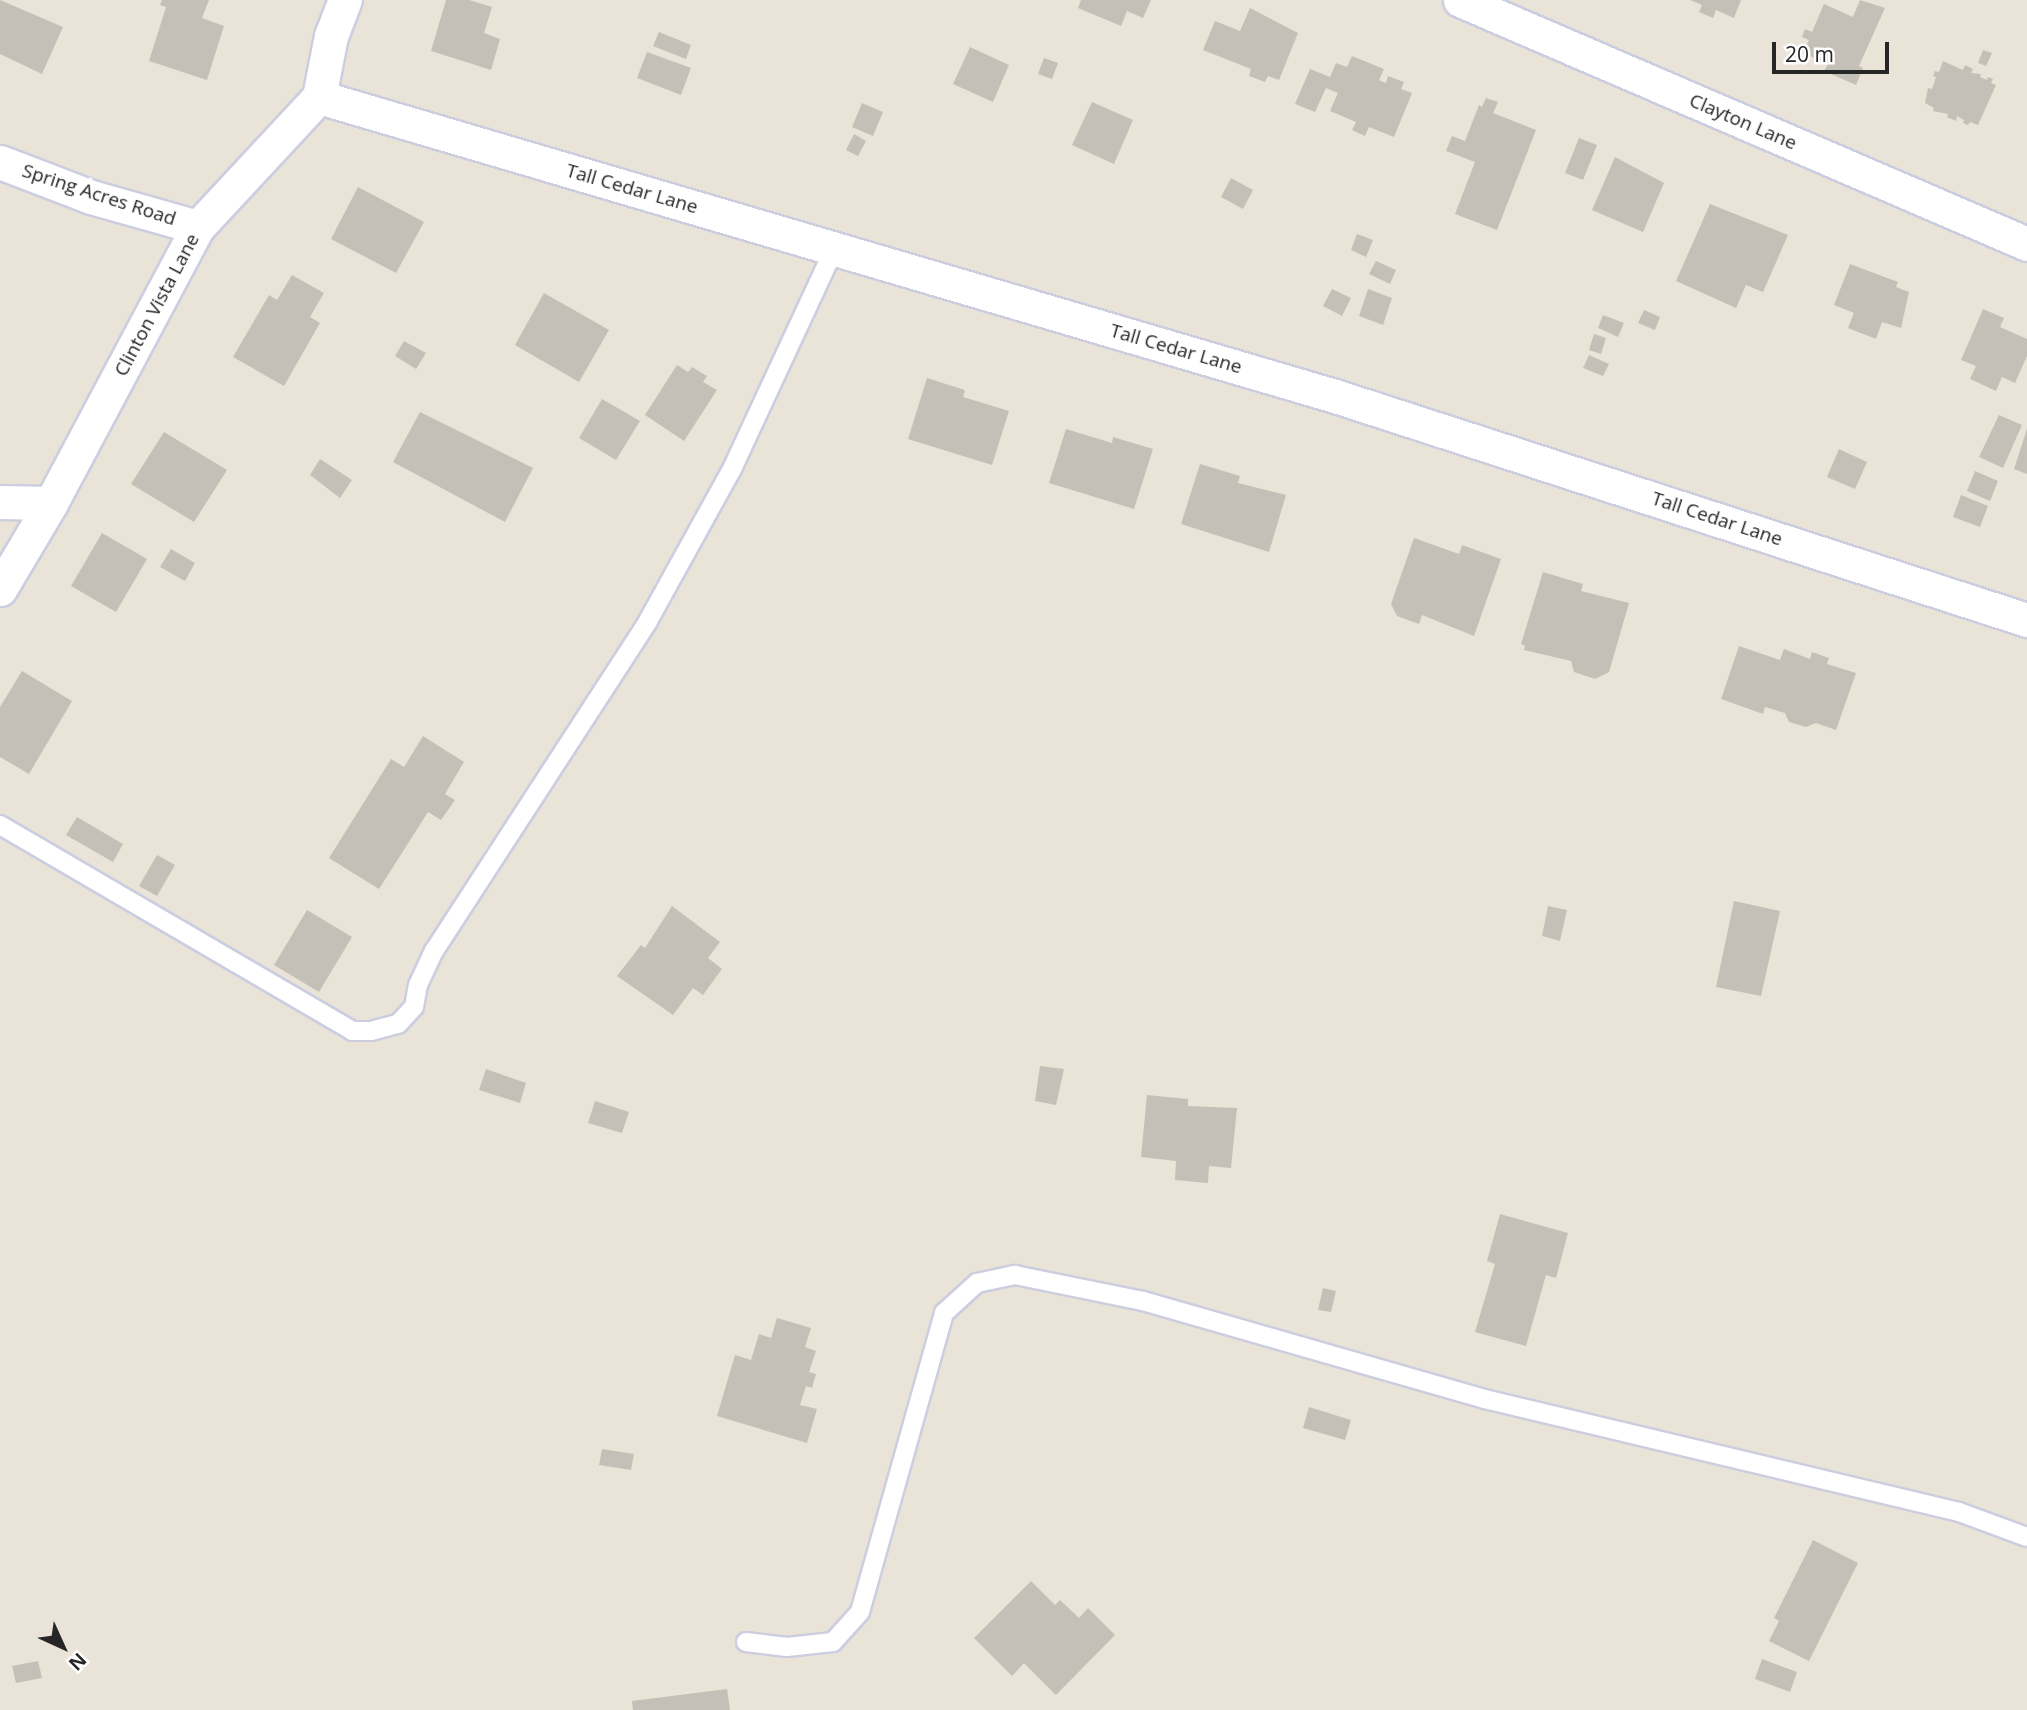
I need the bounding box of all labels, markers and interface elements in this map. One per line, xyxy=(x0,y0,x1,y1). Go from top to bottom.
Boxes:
scale bar xyxy=(1775,28,1892,72)
text: 20 m xyxy=(1785,40,1834,68)
street label: Clayton Lane xyxy=(1686,89,1800,155)
street label: Spring Acres Road xyxy=(19,159,179,231)
street label: Tall Cedar Lane xyxy=(564,159,700,219)
street label: Clinton Vista Lane xyxy=(110,230,204,380)
street label: Tall Cedar Lane xyxy=(1108,319,1244,379)
street label: Tall Cedar Lane xyxy=(1649,487,1785,551)
north arrow xyxy=(28,1612,98,1682)
text: N xyxy=(63,1647,93,1676)

